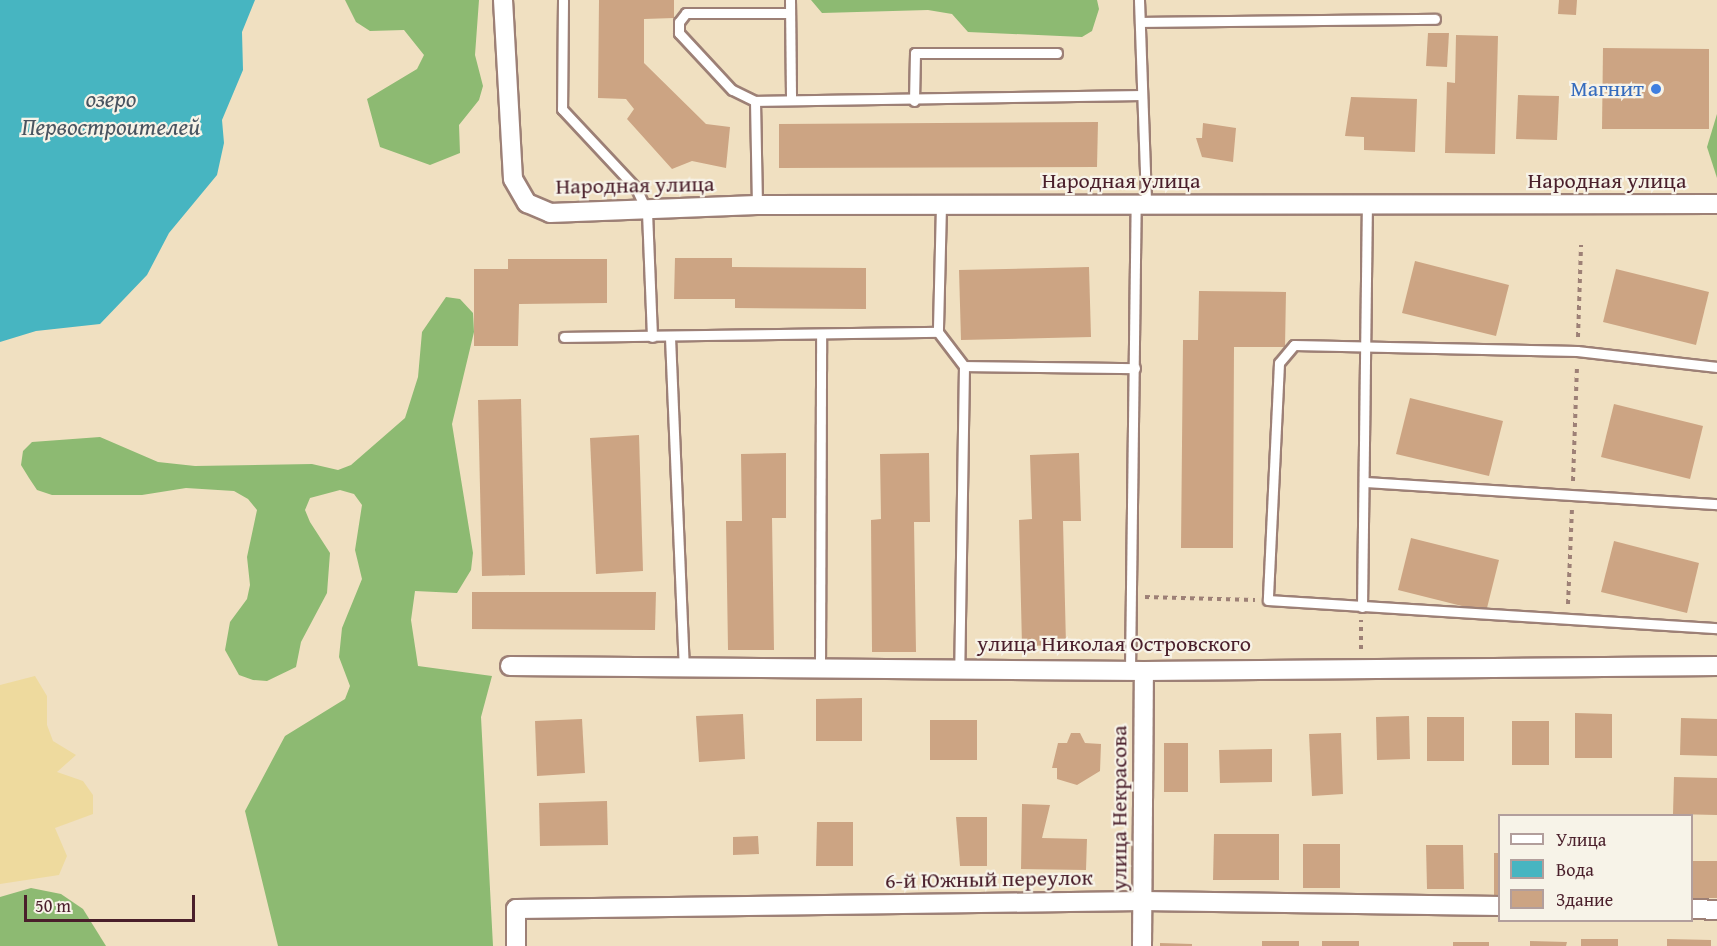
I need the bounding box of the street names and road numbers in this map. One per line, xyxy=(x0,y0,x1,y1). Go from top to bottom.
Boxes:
street label: Народная улица xyxy=(1042,168,1200,194)
street label: Народная улица xyxy=(1528,168,1686,194)
street label: Народная улица xyxy=(555,170,715,200)
street label: улица Николая Островского xyxy=(977,631,1251,657)
street label: улица Некрасова xyxy=(1106,725,1132,891)
street label: 6-й Южный переулок xyxy=(885,864,1093,894)

